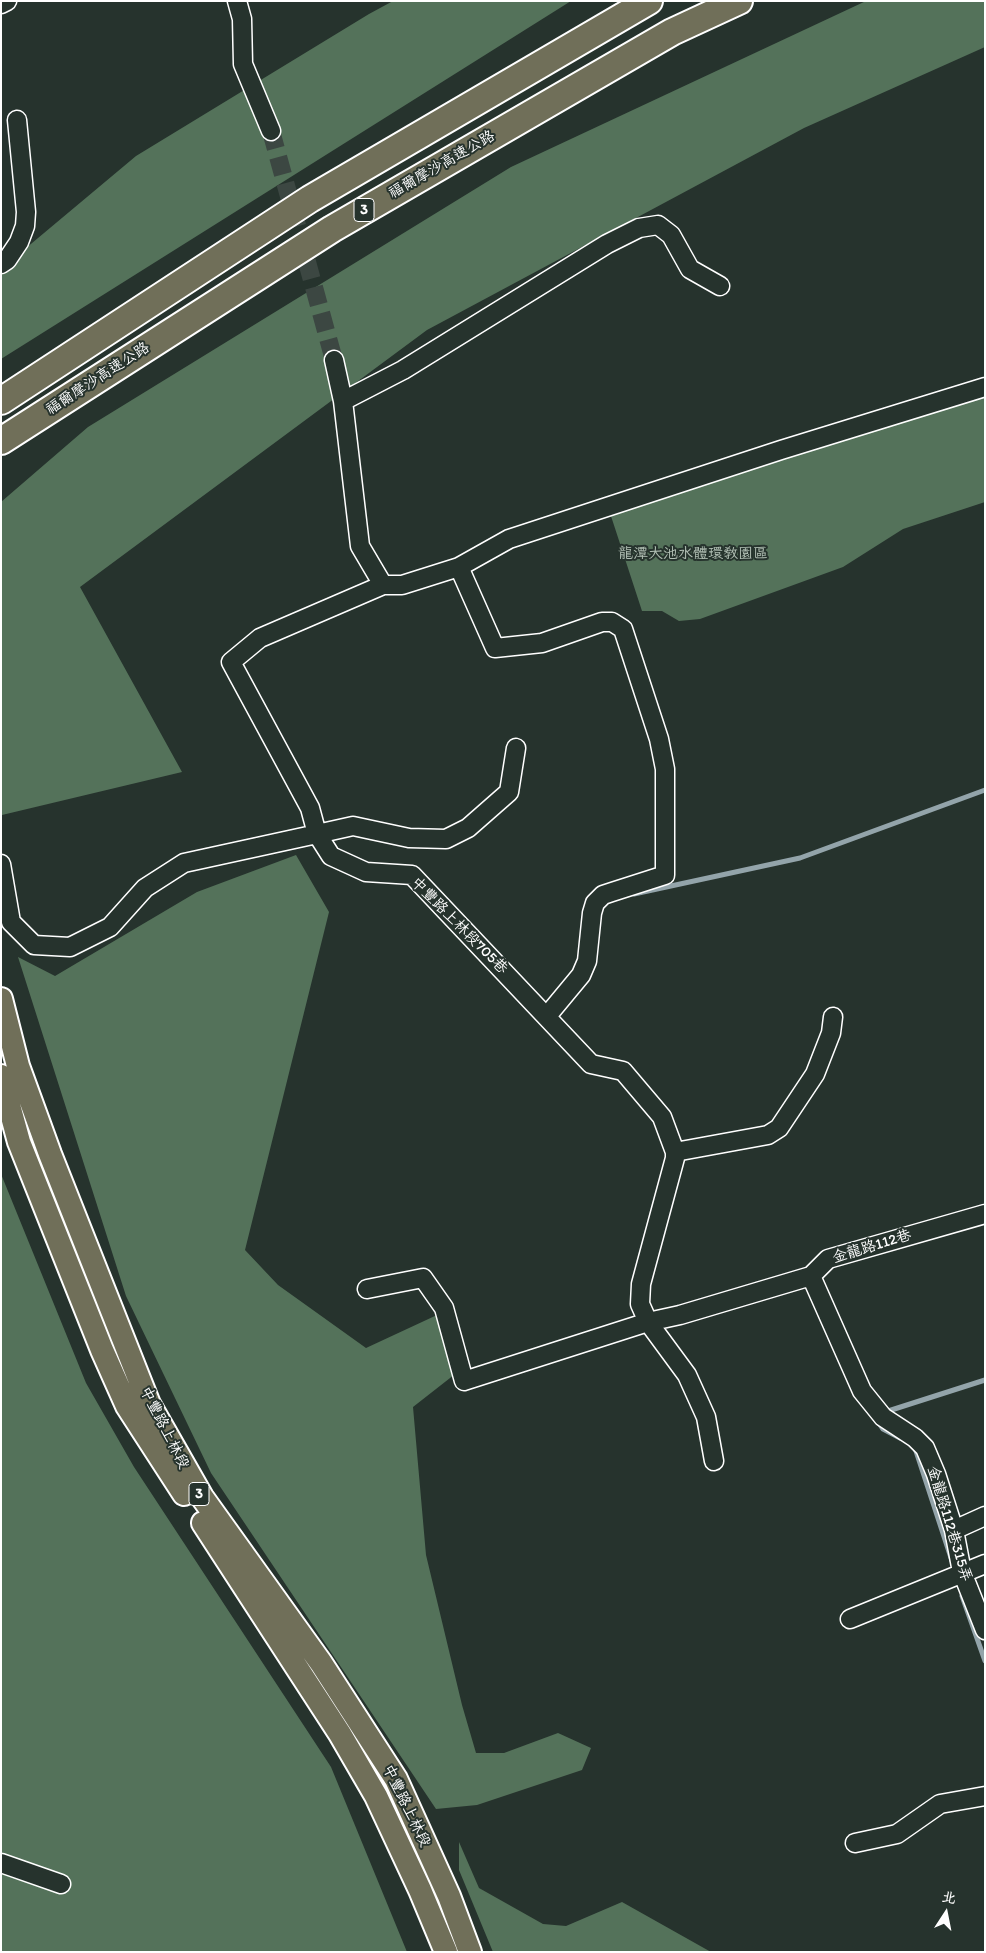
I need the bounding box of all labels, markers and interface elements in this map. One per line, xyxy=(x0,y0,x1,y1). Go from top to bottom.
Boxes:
street label: 福爾摩沙高速公路 xyxy=(386,127,498,203)
road number: 3 xyxy=(354,198,374,222)
street label: 福爾摩沙高速公路 xyxy=(43,339,153,419)
park label: 龍潭大池水體環教園區 xyxy=(618,545,768,563)
street label: 中豐路上林段705巷 xyxy=(407,874,511,978)
street label: 金龍路112巷 xyxy=(830,1226,914,1268)
street label: 中豐路上林段 xyxy=(136,1384,192,1472)
street label: 金龍路112巷315弄 xyxy=(923,1464,975,1584)
road number: 3 xyxy=(189,1482,209,1506)
street label: 中豐路上林段 xyxy=(378,1762,434,1850)
north arrow xyxy=(921,1888,971,1938)
text: 北 xyxy=(940,1888,957,1907)

